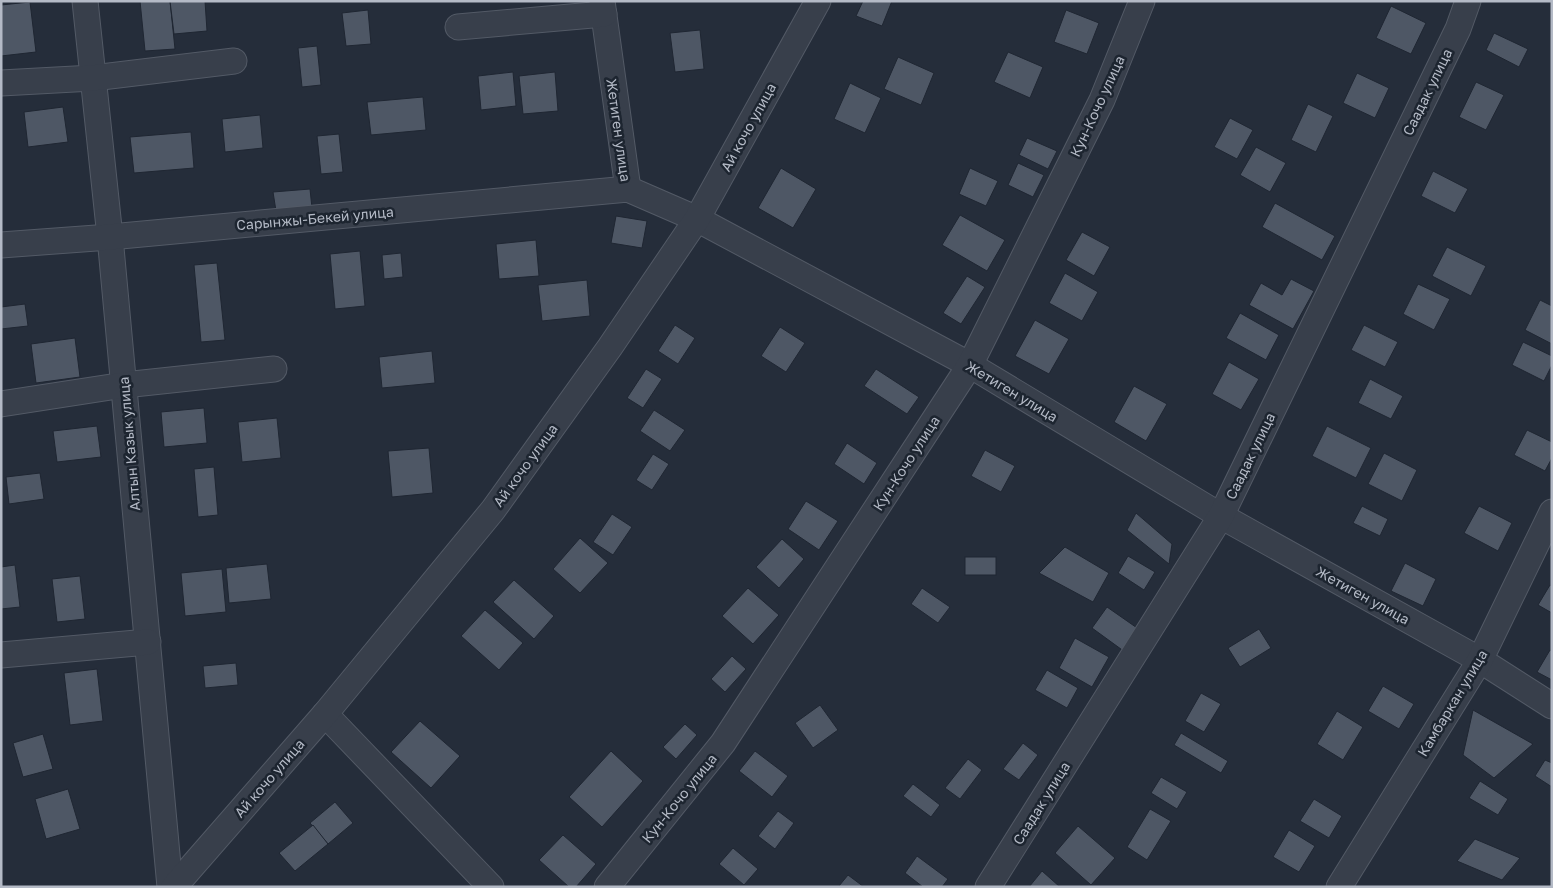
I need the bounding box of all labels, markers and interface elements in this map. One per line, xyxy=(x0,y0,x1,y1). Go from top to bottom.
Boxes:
street label: Саадак улица xyxy=(1399,46,1455,138)
street label: Кун-Кочо улица xyxy=(1066,53,1128,159)
street label: Жетиген улица xyxy=(603,77,635,183)
street label: Ай кочо улица xyxy=(717,80,779,174)
street label: Сарынжы-Бекей улица xyxy=(236,203,394,233)
street label: Жетиген улица xyxy=(963,357,1061,425)
street label: Алтын Казык улица xyxy=(115,376,143,512)
street label: Саадак улица xyxy=(1222,410,1278,502)
street label: Кун-Кочо улица xyxy=(869,412,943,514)
street label: Ай кочо улица xyxy=(489,420,561,510)
street label: Жетиген улица xyxy=(1313,562,1413,628)
street label: Камбаркан улица xyxy=(1413,647,1491,759)
street label: Ай кочо улица xyxy=(230,735,308,821)
street label: Кун-Кочо улица xyxy=(638,750,720,846)
street label: Саадак улица xyxy=(1009,758,1073,848)

